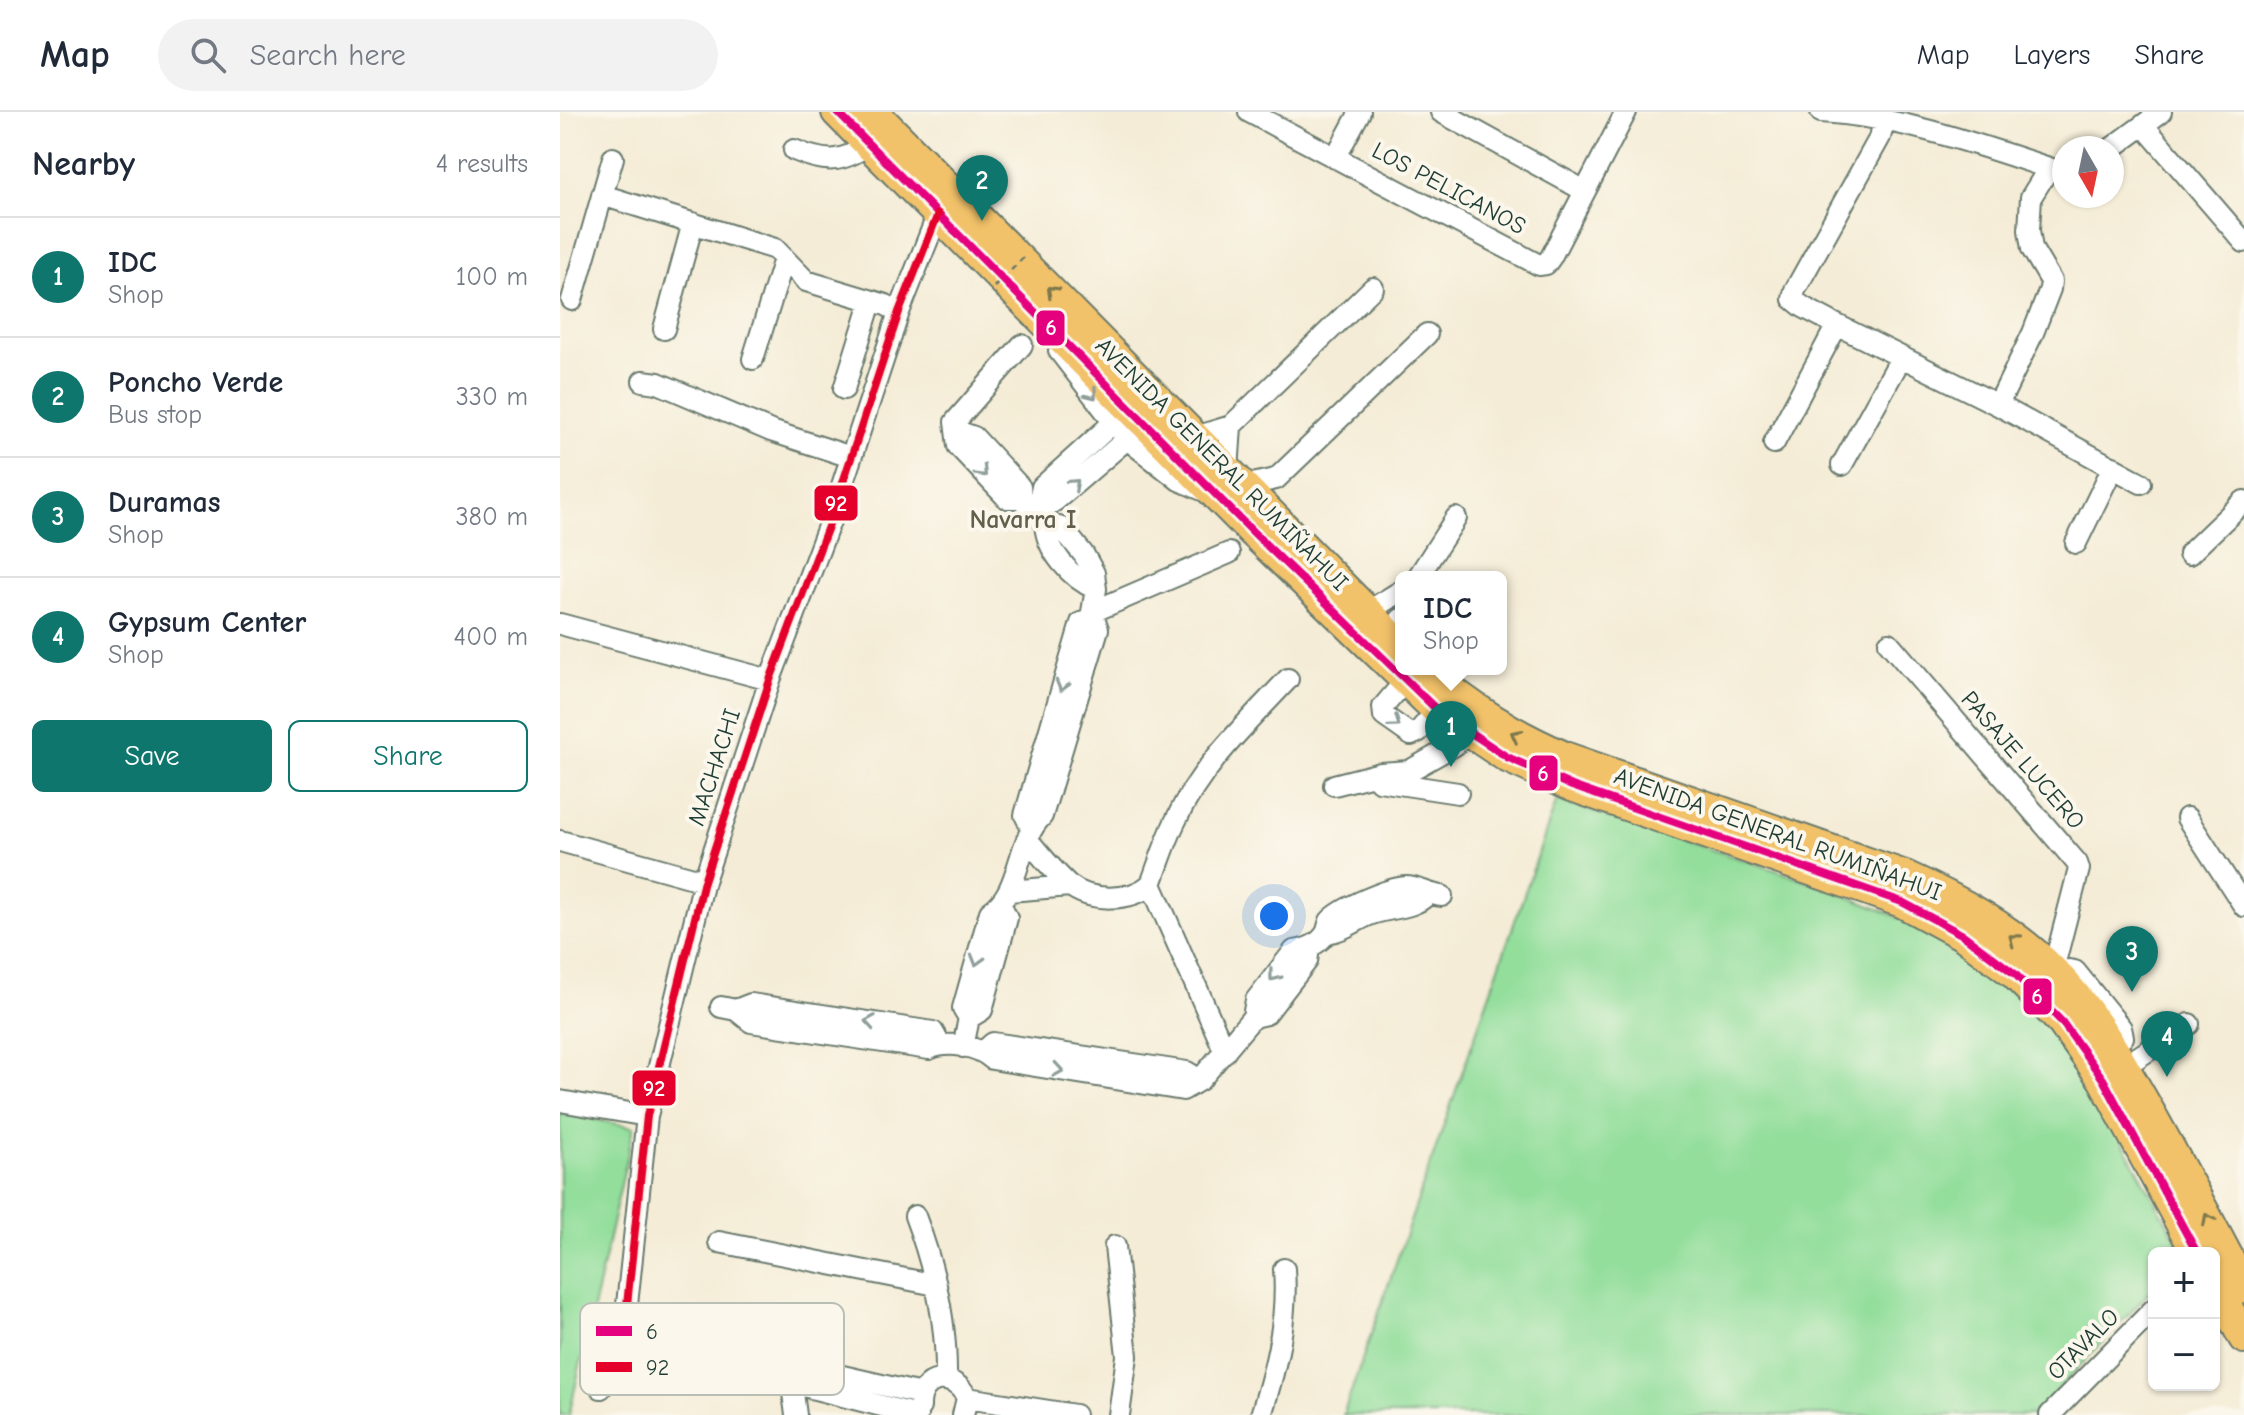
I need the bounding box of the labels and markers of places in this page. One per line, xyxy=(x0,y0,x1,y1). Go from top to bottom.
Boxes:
pin: 2 xyxy=(956,155,1008,221)
pin: 1 xyxy=(1425,701,1477,767)
pin: 3 xyxy=(2106,926,2158,992)
pin: 4 xyxy=(2141,1011,2193,1077)

